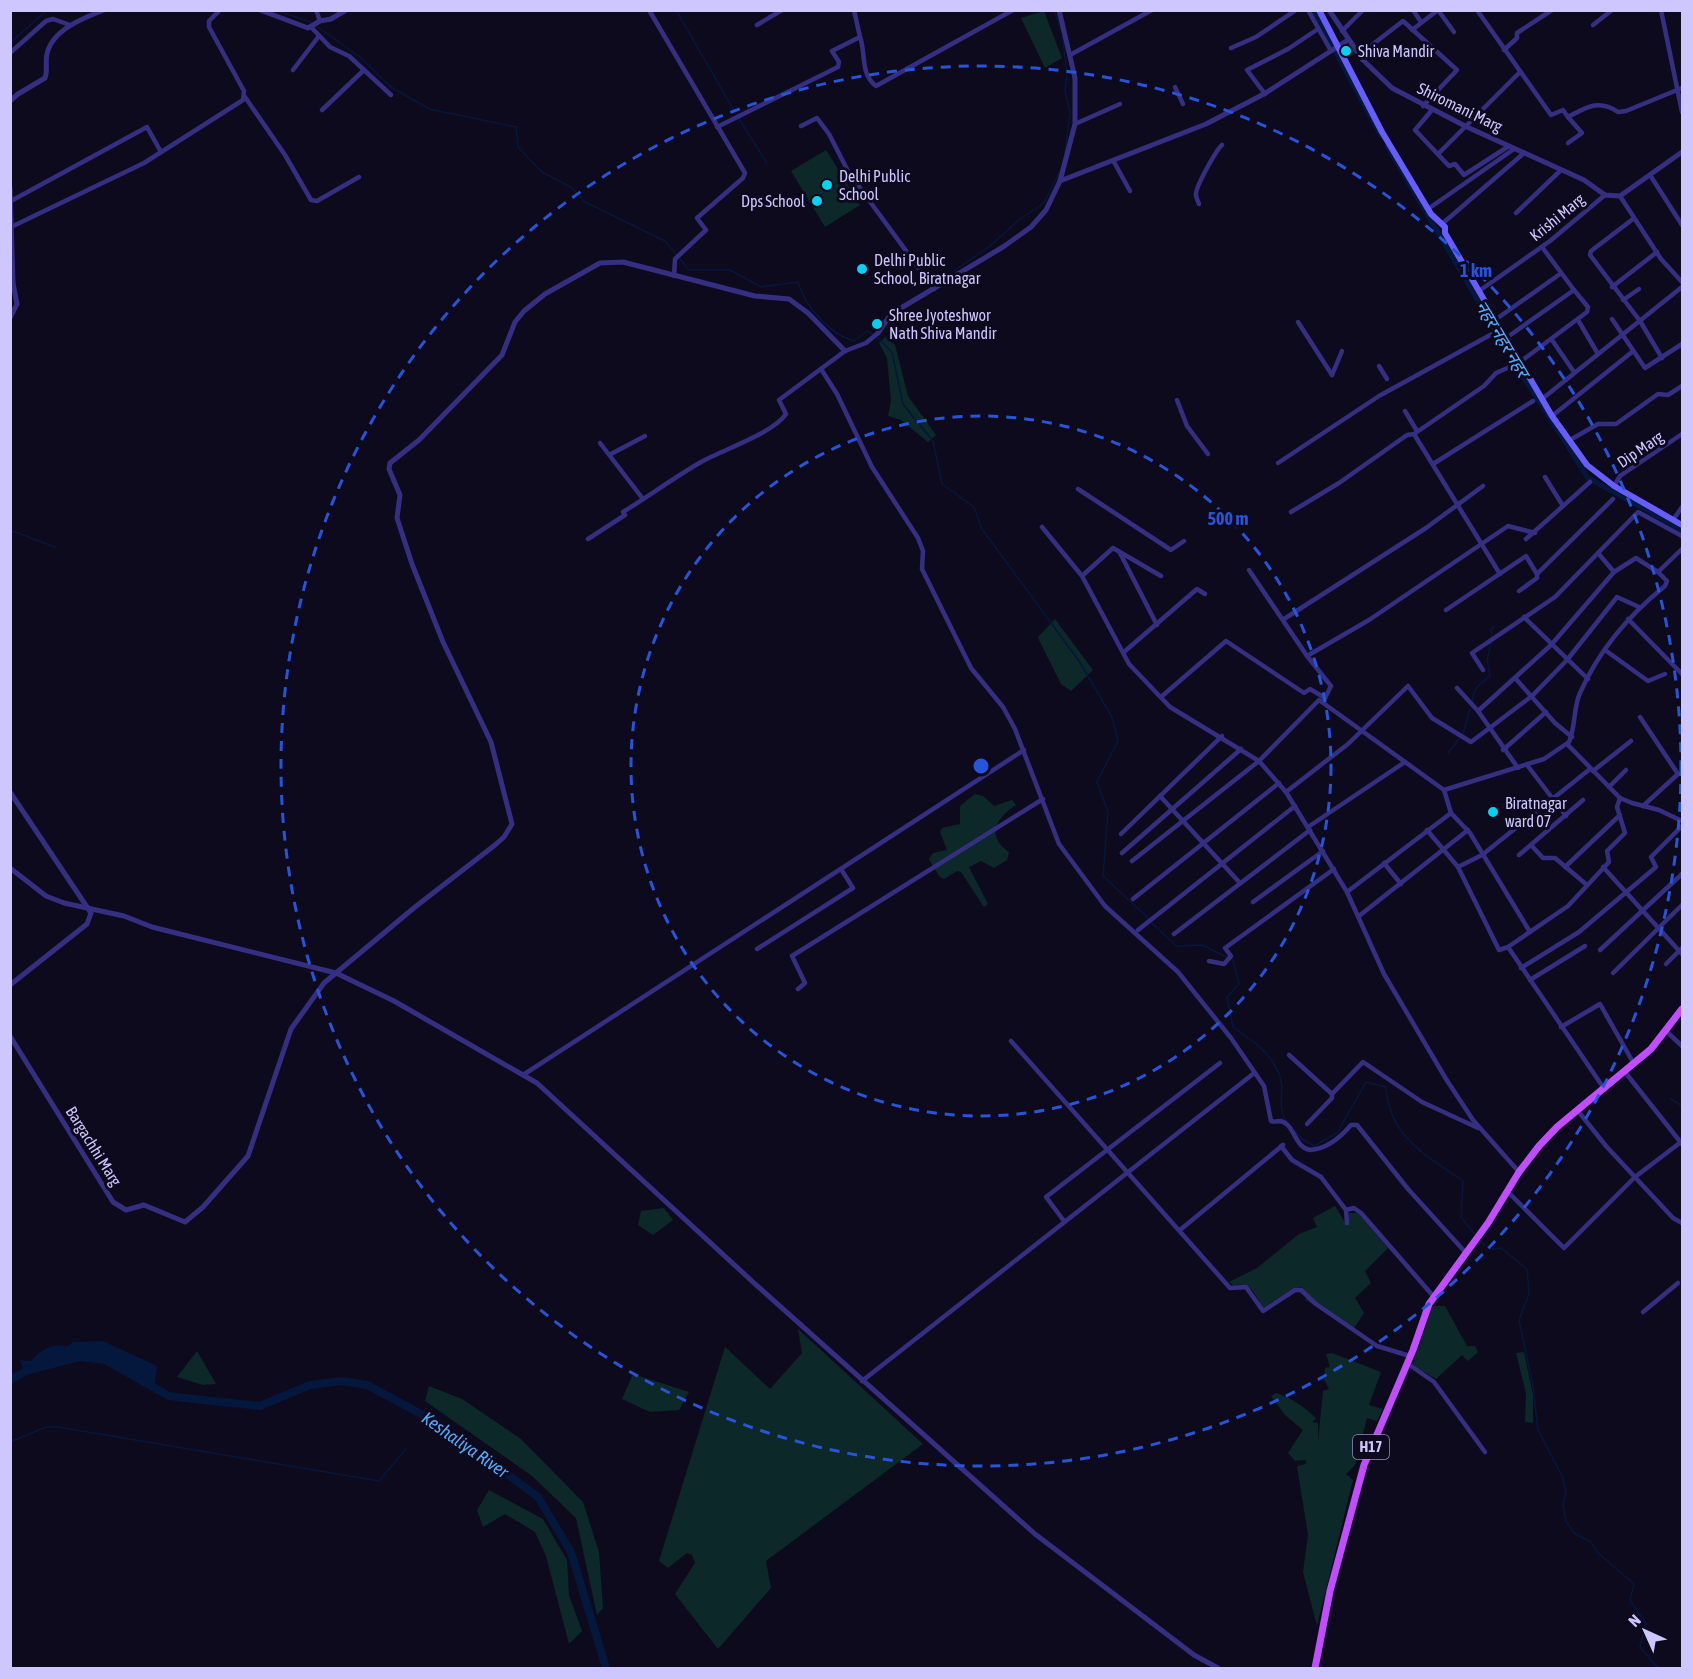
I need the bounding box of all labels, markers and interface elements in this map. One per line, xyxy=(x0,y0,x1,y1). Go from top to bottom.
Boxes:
place label: Shiva Mandir xyxy=(1358,42,1434,60)
marker: Shiva Mandir xyxy=(1339,44,1353,58)
street label: Shiromani Marg xyxy=(1414,79,1506,136)
place label: Delhi Public School xyxy=(839,167,910,203)
marker: Delhi Public School xyxy=(820,178,834,192)
street label: Krishi Marg xyxy=(1526,190,1589,245)
place label: Dps School xyxy=(741,192,806,211)
marker: Dps School xyxy=(810,194,824,208)
place label: Delhi Public School, Biratnagar xyxy=(874,251,981,288)
text: 1 km xyxy=(1460,260,1492,281)
marker: Delhi Public School, Biratnagar xyxy=(855,262,869,276)
water label: नहर नहर नहर xyxy=(1471,297,1535,384)
place label: Shree Jyoteshwor Nath Shiva Mandir xyxy=(889,306,997,342)
marker: Shree Jyoteshwor Nath Shiva Mandir xyxy=(870,317,884,331)
street label: Dip Marg xyxy=(1614,427,1667,472)
text: 500 m xyxy=(1208,508,1248,529)
centre of rings xyxy=(971,756,991,776)
place label: Biratnagar ward 07 xyxy=(1505,794,1567,830)
marker: Biratnagar ward 07 xyxy=(1486,805,1500,819)
street label: Bargachhi Marg xyxy=(62,1103,126,1190)
water label: Keshaliya River xyxy=(418,1407,513,1483)
road number: H17 xyxy=(1353,1435,1389,1459)
north arrow xyxy=(1615,1601,1675,1661)
text: N xyxy=(1625,1611,1644,1630)

